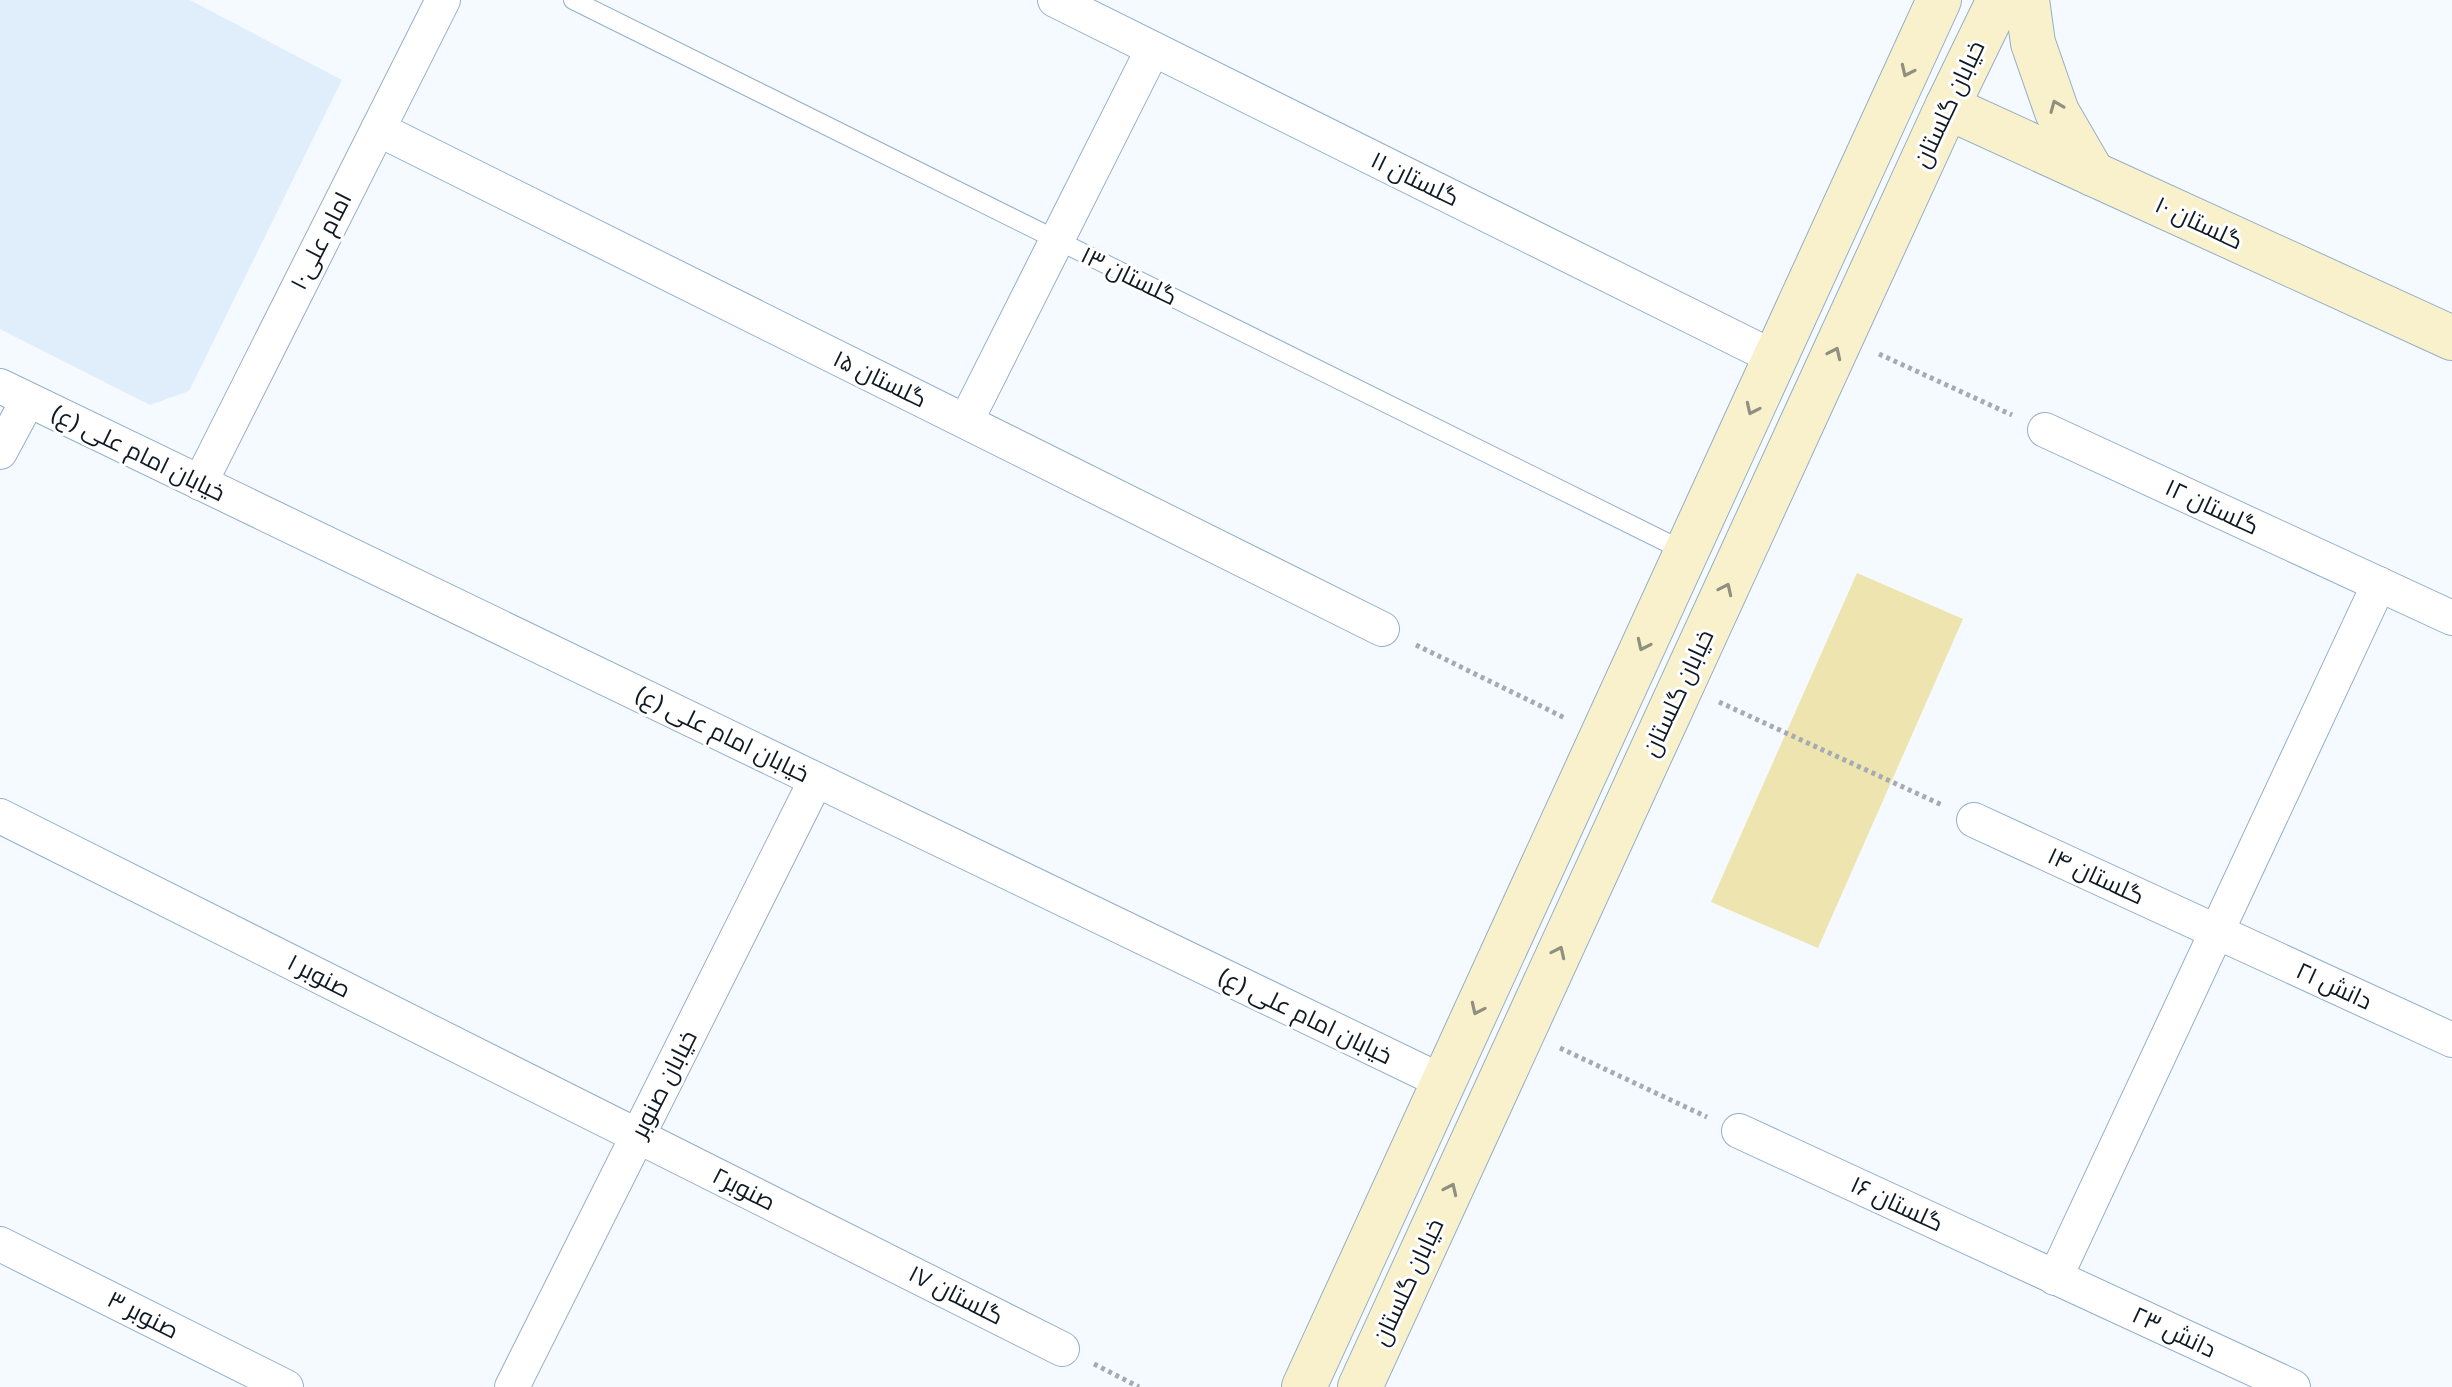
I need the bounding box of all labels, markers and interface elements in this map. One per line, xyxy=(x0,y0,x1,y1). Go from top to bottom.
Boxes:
street label: خیابان گلستان xyxy=(1908,36,1993,173)
one-way arrow xyxy=(1901,63,1917,77)
one-way arrow xyxy=(2049,100,2065,114)
street label: گلستان ۱۱ xyxy=(1365,147,1463,215)
street label: امام علی۱۰ xyxy=(285,188,360,296)
street label: گلستان ۱۰ xyxy=(2149,191,2247,258)
street label: گلستان ۱۳ xyxy=(1075,242,1181,314)
street label: گلستان ۱۵ xyxy=(827,345,931,416)
one-way arrow xyxy=(1825,346,1841,361)
street label: خیابان امام علی (ع) xyxy=(45,400,229,510)
one-way arrow xyxy=(1745,401,1761,415)
street label: گلستان ۱۲ xyxy=(2159,474,2263,544)
one-way arrow xyxy=(1716,583,1732,597)
street label: خیابان گلستان xyxy=(1637,625,1722,762)
one-way arrow xyxy=(1637,637,1653,652)
street label: خیابان امام علی (ع) xyxy=(629,681,813,791)
street label: گلستان ۱۴ xyxy=(2042,842,2148,913)
one-way arrow xyxy=(1550,946,1566,961)
street label: صنوبر ۱ xyxy=(281,949,355,1006)
street label: دانش ۲۱ xyxy=(2291,957,2376,1018)
street label: خیابان امام علی (ع) xyxy=(1212,963,1396,1073)
one-way arrow xyxy=(1470,1001,1486,1015)
street label: خیابان صنوبر xyxy=(625,1026,706,1146)
street label: صنوبر۲ xyxy=(706,1162,780,1219)
street label: گلستان ۱۶ xyxy=(1845,1171,1947,1240)
one-way arrow xyxy=(1441,1183,1457,1197)
street label: خیابان گلستان xyxy=(1367,1214,1452,1351)
street label: گلستان ۱۷ xyxy=(903,1260,1008,1333)
street label: صنوبر ۳ xyxy=(101,1286,183,1347)
street label: دانش ۲۳ xyxy=(2127,1301,2220,1366)

